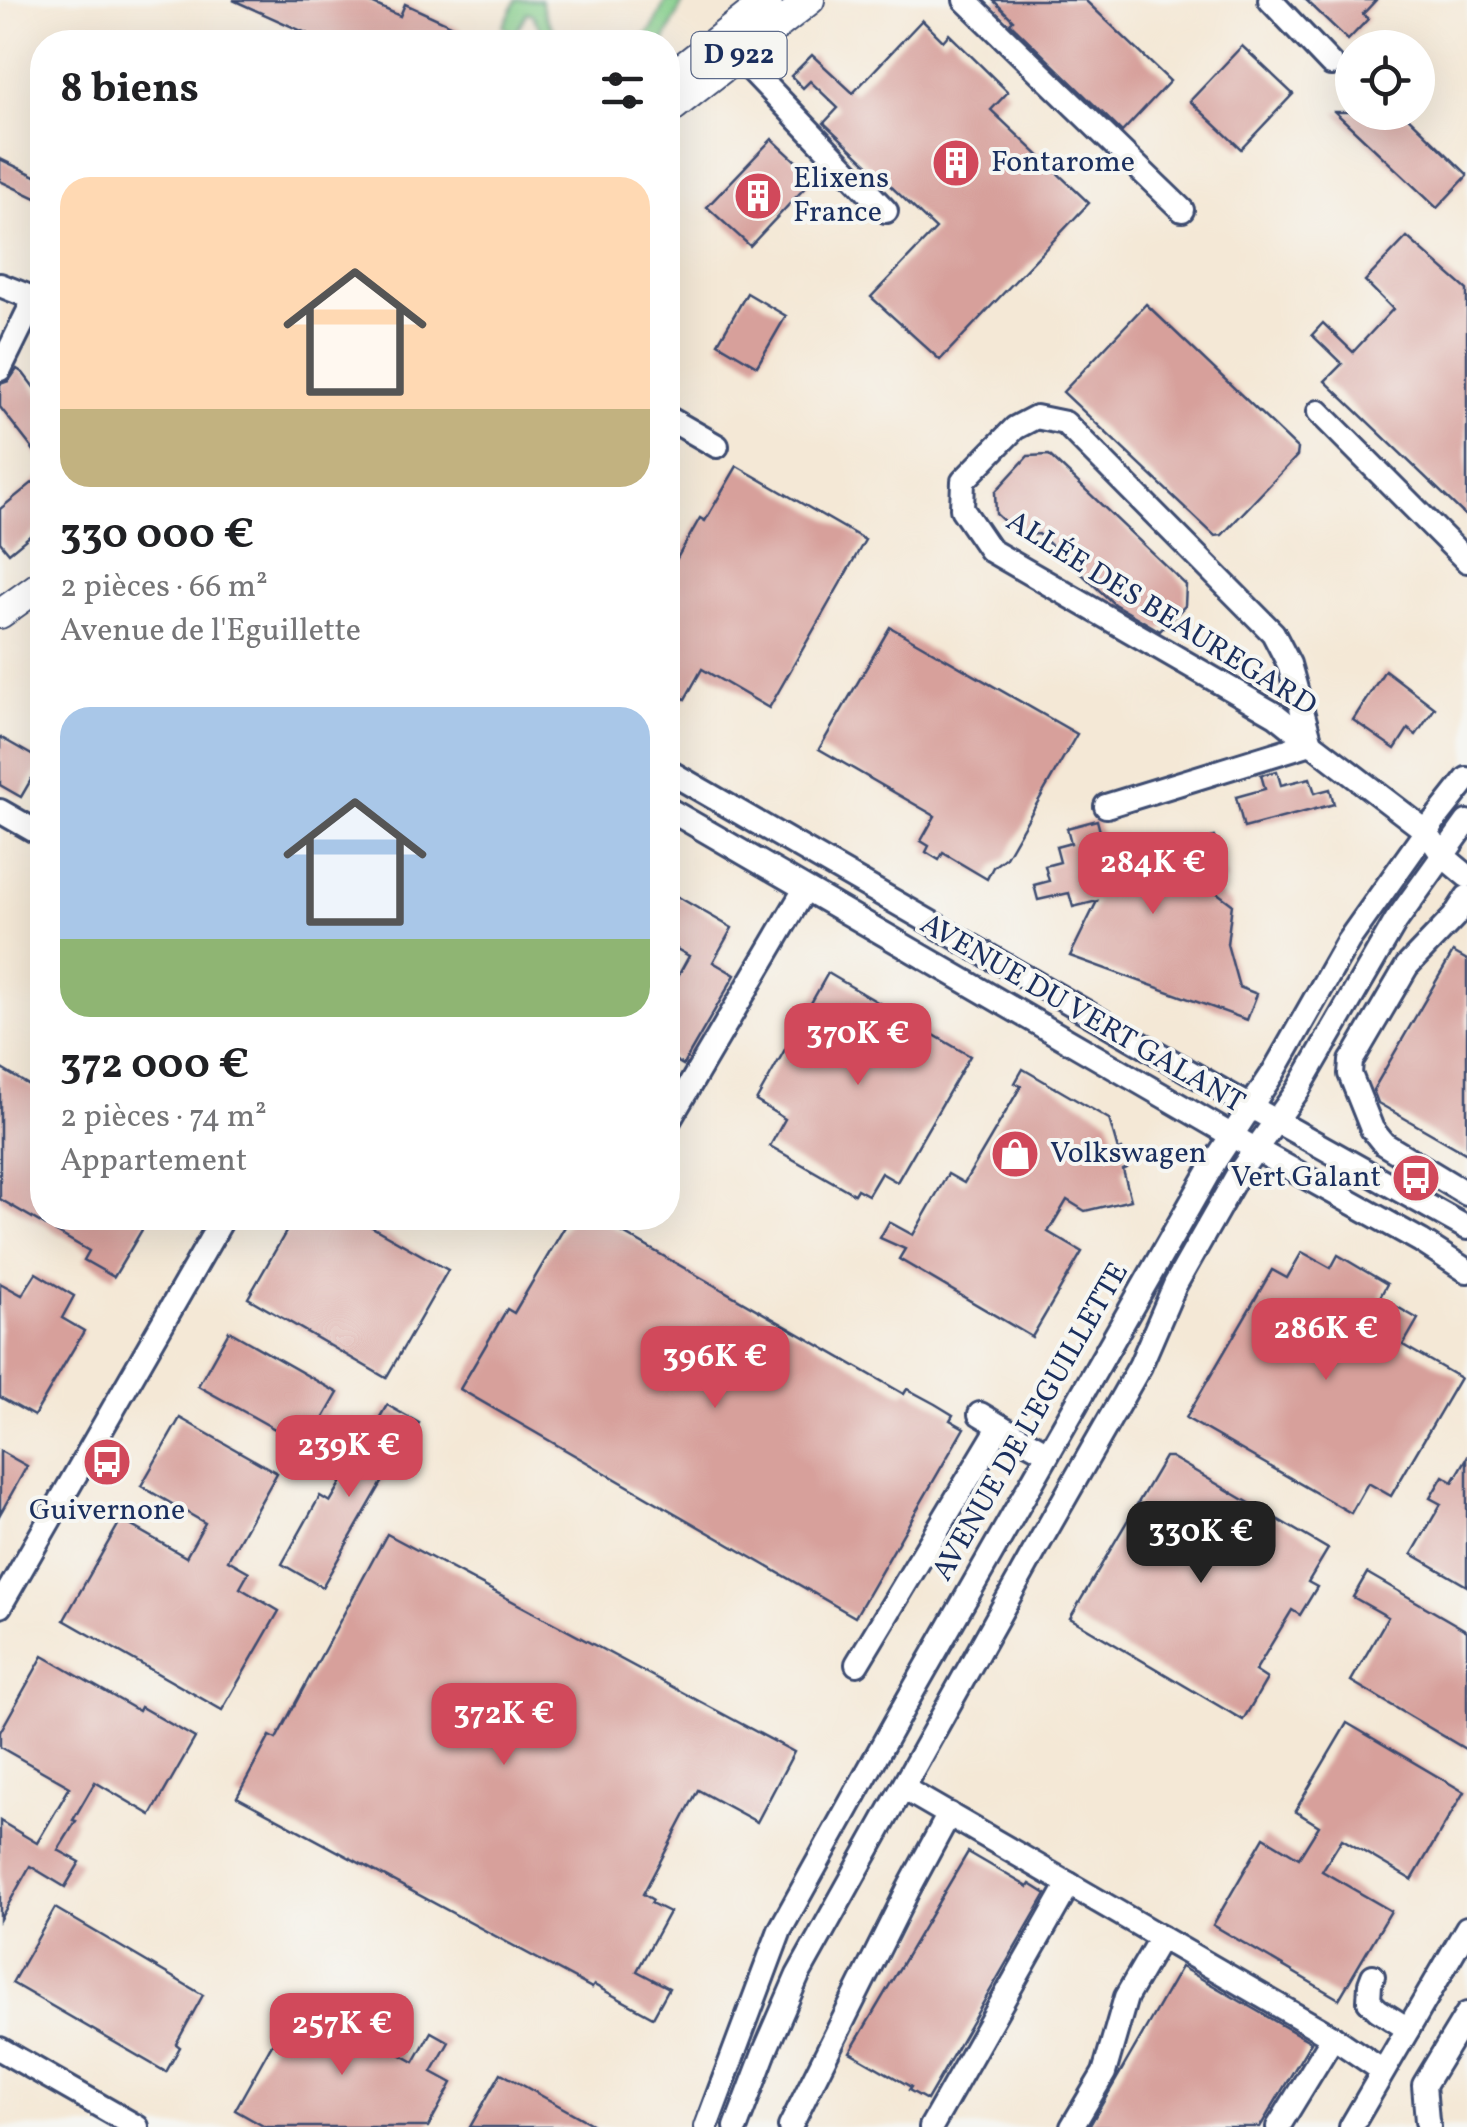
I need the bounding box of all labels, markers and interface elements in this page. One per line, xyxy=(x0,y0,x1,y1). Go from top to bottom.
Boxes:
map controls xyxy=(1335,30,1435,130)
button: locate xyxy=(1335,30,1435,130)
road number: D 922 xyxy=(692,32,786,78)
text: 8 biens xyxy=(60,61,199,120)
icon: filters xyxy=(595,63,650,118)
building icon: Fontarome xyxy=(930,137,982,189)
place label: Fontarome xyxy=(991,142,1135,184)
place label: Elixens France xyxy=(793,158,889,234)
building icon: Elixens France xyxy=(732,170,784,222)
icon: home xyxy=(265,242,445,422)
street label: ALLÉE DES BEAUREGARD xyxy=(998,501,1324,727)
text: 330 000 € xyxy=(60,507,254,566)
text: 2 pièces · 66 m² xyxy=(60,566,268,610)
text: Avenue de l'Eguillette xyxy=(60,610,361,654)
icon: home xyxy=(265,772,445,952)
pin: 284K € xyxy=(1072,832,1234,917)
text: 284K € xyxy=(1100,842,1206,886)
street label: AVENUE DU VERT GALANT xyxy=(912,904,1252,1124)
pin: 370K € xyxy=(777,1003,939,1088)
text: 370K € xyxy=(806,1013,910,1057)
text: 372 000 € xyxy=(60,1037,249,1096)
text: 2 pièces · 74 m² xyxy=(60,1096,267,1140)
shop icon: Volkswagen xyxy=(989,1128,1041,1180)
place label: Volkswagen xyxy=(1050,1133,1207,1175)
text: Appartement xyxy=(60,1140,247,1184)
bus stop icon: Vert Galant xyxy=(1390,1152,1442,1204)
place label: Vert Galant xyxy=(1231,1157,1381,1199)
street label: AVENUE DE L'EGUILLETTE xyxy=(922,1255,1140,1589)
pin: 286K € xyxy=(1245,1298,1407,1383)
text: 286K € xyxy=(1274,1308,1378,1352)
pin: 396K € xyxy=(634,1326,796,1411)
text: 396K € xyxy=(663,1336,767,1380)
pin: 239K € xyxy=(268,1415,430,1500)
text: 239K € xyxy=(298,1425,400,1469)
bus stop icon: Guivernone xyxy=(81,1436,133,1488)
place label: Guivernone xyxy=(29,1490,185,1532)
pin: 330K € xyxy=(1120,1501,1282,1586)
text: 330K € xyxy=(1149,1511,1253,1555)
pin: 372K € xyxy=(423,1683,585,1768)
text: 372K € xyxy=(453,1693,555,1737)
pin: 257K € xyxy=(261,1993,423,2078)
text: 257K € xyxy=(292,2003,392,2047)

